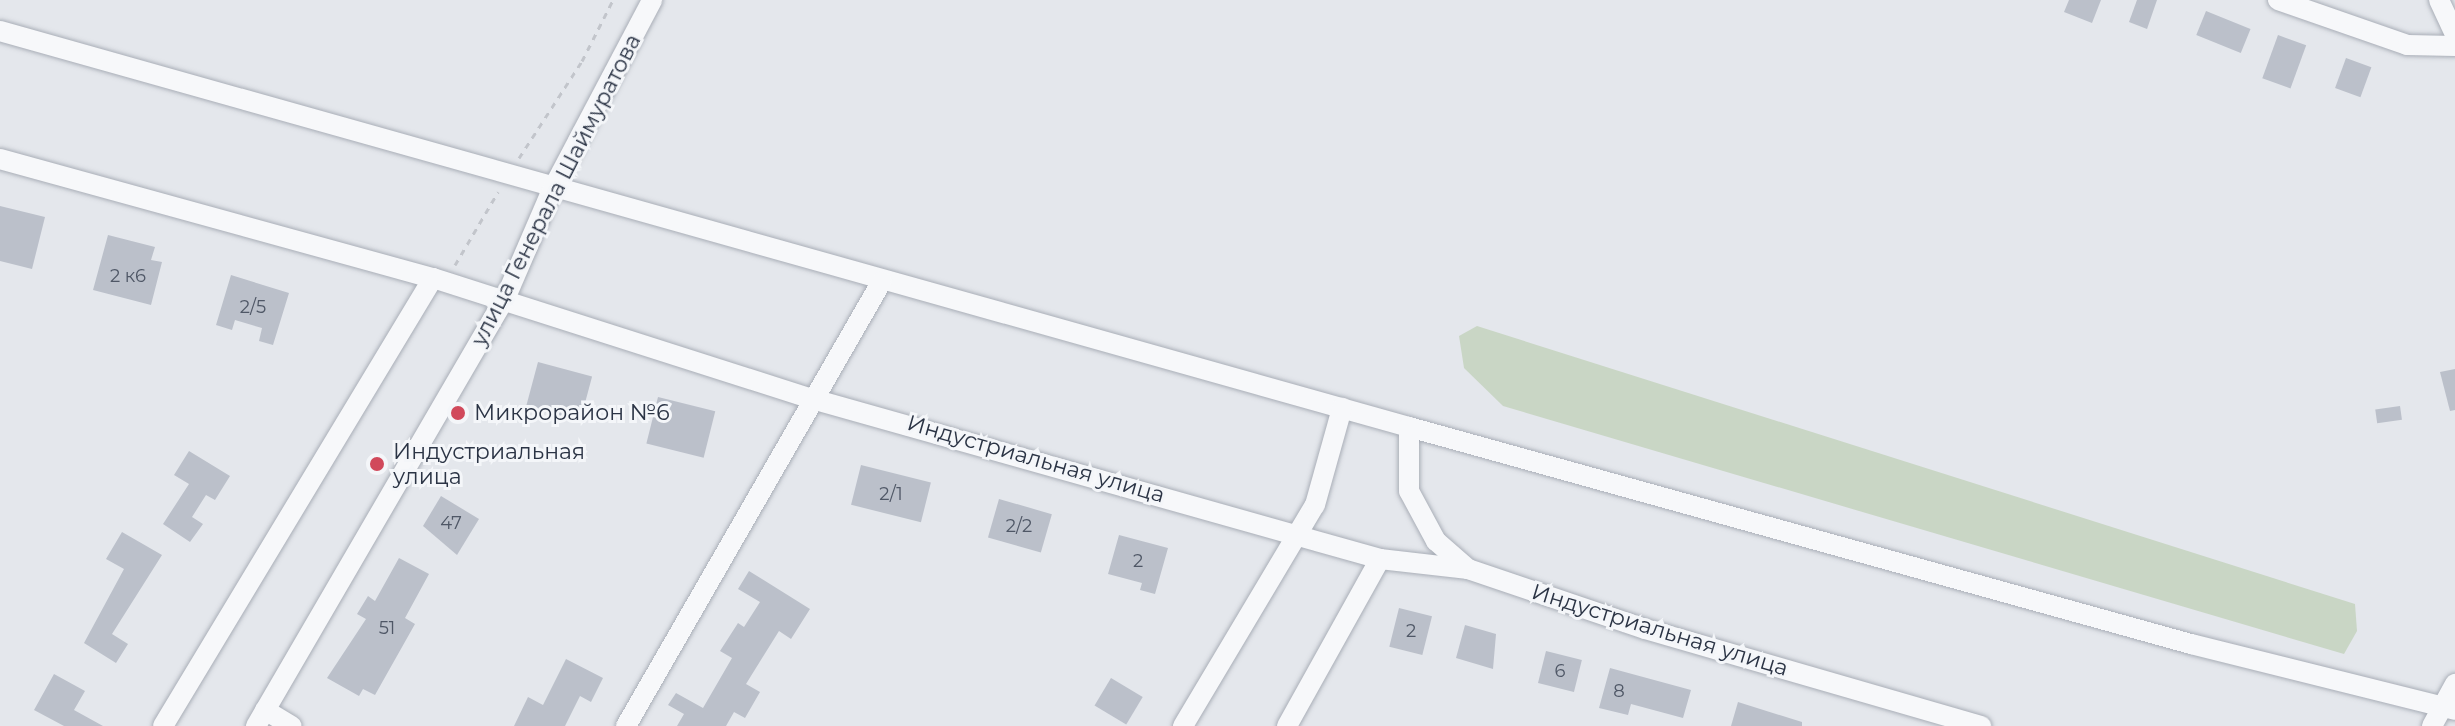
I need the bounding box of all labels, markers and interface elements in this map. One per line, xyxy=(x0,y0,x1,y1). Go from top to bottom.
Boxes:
street label: улица Генерала Шаймуратова xyxy=(466,30,646,350)
house number: 2 к6 xyxy=(110,265,146,287)
house number: 2/5 xyxy=(240,296,266,318)
place label: Микрорайон №6 xyxy=(474,400,670,426)
marker: Микрорайон №6 xyxy=(449,404,467,422)
street label: Индустриальная улица xyxy=(904,410,1168,508)
place label: Индустриальная улица xyxy=(393,438,585,490)
marker: Индустриальная улица xyxy=(368,455,386,473)
house number: 2/1 xyxy=(879,483,903,505)
house number: 47 xyxy=(440,512,462,534)
house number: 2/2 xyxy=(1006,515,1032,537)
house number: 2 xyxy=(1133,550,1143,572)
street label: Индустриальная улица xyxy=(1529,578,1791,682)
house number: 51 xyxy=(379,617,395,639)
house number: 2 xyxy=(1406,620,1416,642)
house number: 6 xyxy=(1555,660,1565,682)
house number: 8 xyxy=(1613,680,1625,702)

